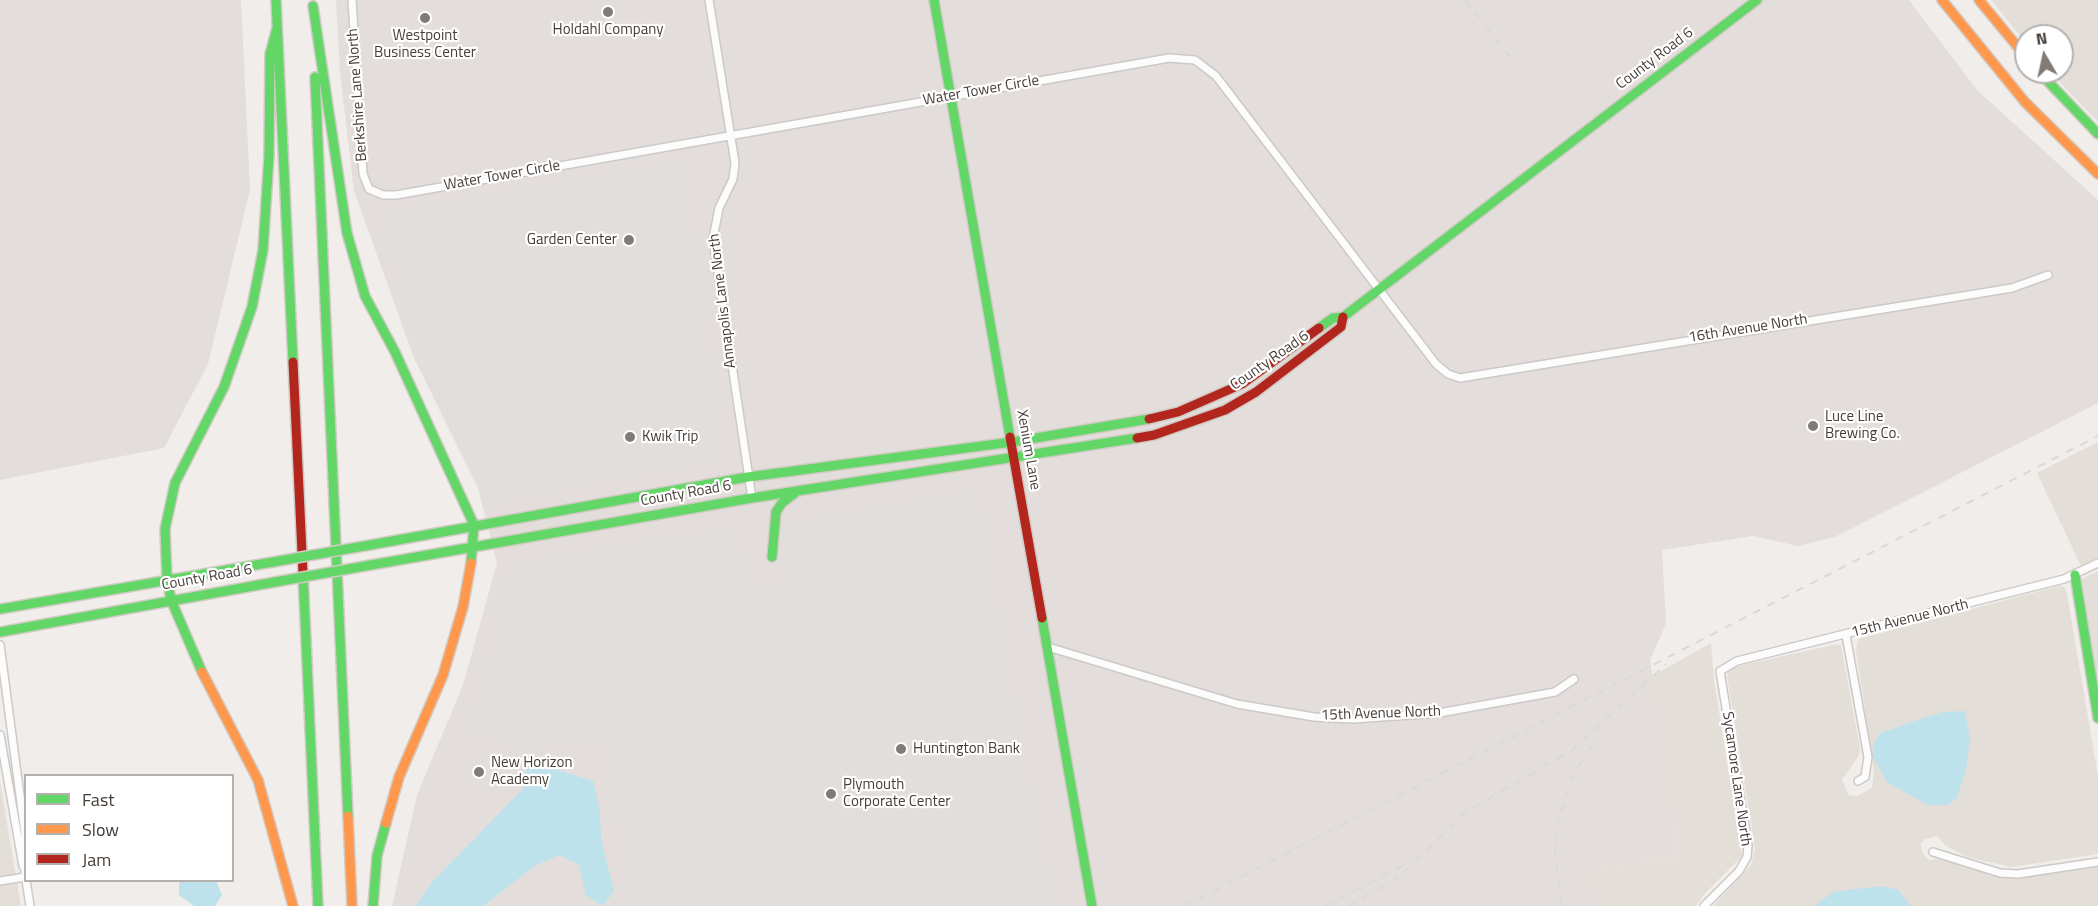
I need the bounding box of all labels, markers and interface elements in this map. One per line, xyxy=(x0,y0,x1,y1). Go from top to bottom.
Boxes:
marker: Holdahl Company xyxy=(601,5,615,19)
marker: Westpoint Business Center xyxy=(418,11,432,25)
place label: Holdahl Company xyxy=(553,21,663,39)
street label: County Road 6 xyxy=(1613,24,1697,94)
north arrow xyxy=(2014,24,2074,84)
text: N xyxy=(2034,25,2049,51)
place label: Westpoint Business Center xyxy=(374,27,476,62)
street label: Berkshire Lane North xyxy=(344,28,372,162)
street label: Water Tower Circle xyxy=(921,72,1041,110)
street label: Water Tower Circle xyxy=(442,157,562,195)
place label: Garden Center xyxy=(527,231,617,249)
marker: Garden Center xyxy=(622,233,636,247)
street label: Annapolis Lane North xyxy=(706,233,740,369)
street label: 16th Avenue North xyxy=(1687,311,1809,347)
street label: County Road 6 xyxy=(1227,327,1313,395)
place label: Luce Line Brewing Co. xyxy=(1825,408,1900,443)
street label: Xenium Lane xyxy=(1012,409,1044,491)
marker: Luce Line Brewing Co. xyxy=(1806,419,1820,433)
place label: Kwik Trip xyxy=(642,428,698,446)
marker: Kwik Trip xyxy=(623,430,637,444)
street label: County Road 6 xyxy=(639,477,733,511)
street label: County Road 6 xyxy=(160,561,254,595)
street label: 15th Avenue North xyxy=(1850,596,1970,642)
street label: 15th Avenue North xyxy=(1321,703,1441,725)
street label: Sycamore Lane North xyxy=(1718,711,1754,847)
place label: Huntington Bank xyxy=(913,740,1020,758)
marker: Huntington Bank xyxy=(894,742,908,756)
place label: New Horizon Academy xyxy=(491,754,572,789)
marker: New Horizon Academy xyxy=(472,765,486,779)
legend xyxy=(24,774,234,882)
place label: Plymouth Corporate Center xyxy=(843,776,950,811)
text: Fast xyxy=(82,786,115,813)
marker: Plymouth Corporate Center xyxy=(824,787,838,801)
text: Slow xyxy=(82,816,119,843)
text: Jam xyxy=(82,846,111,873)

